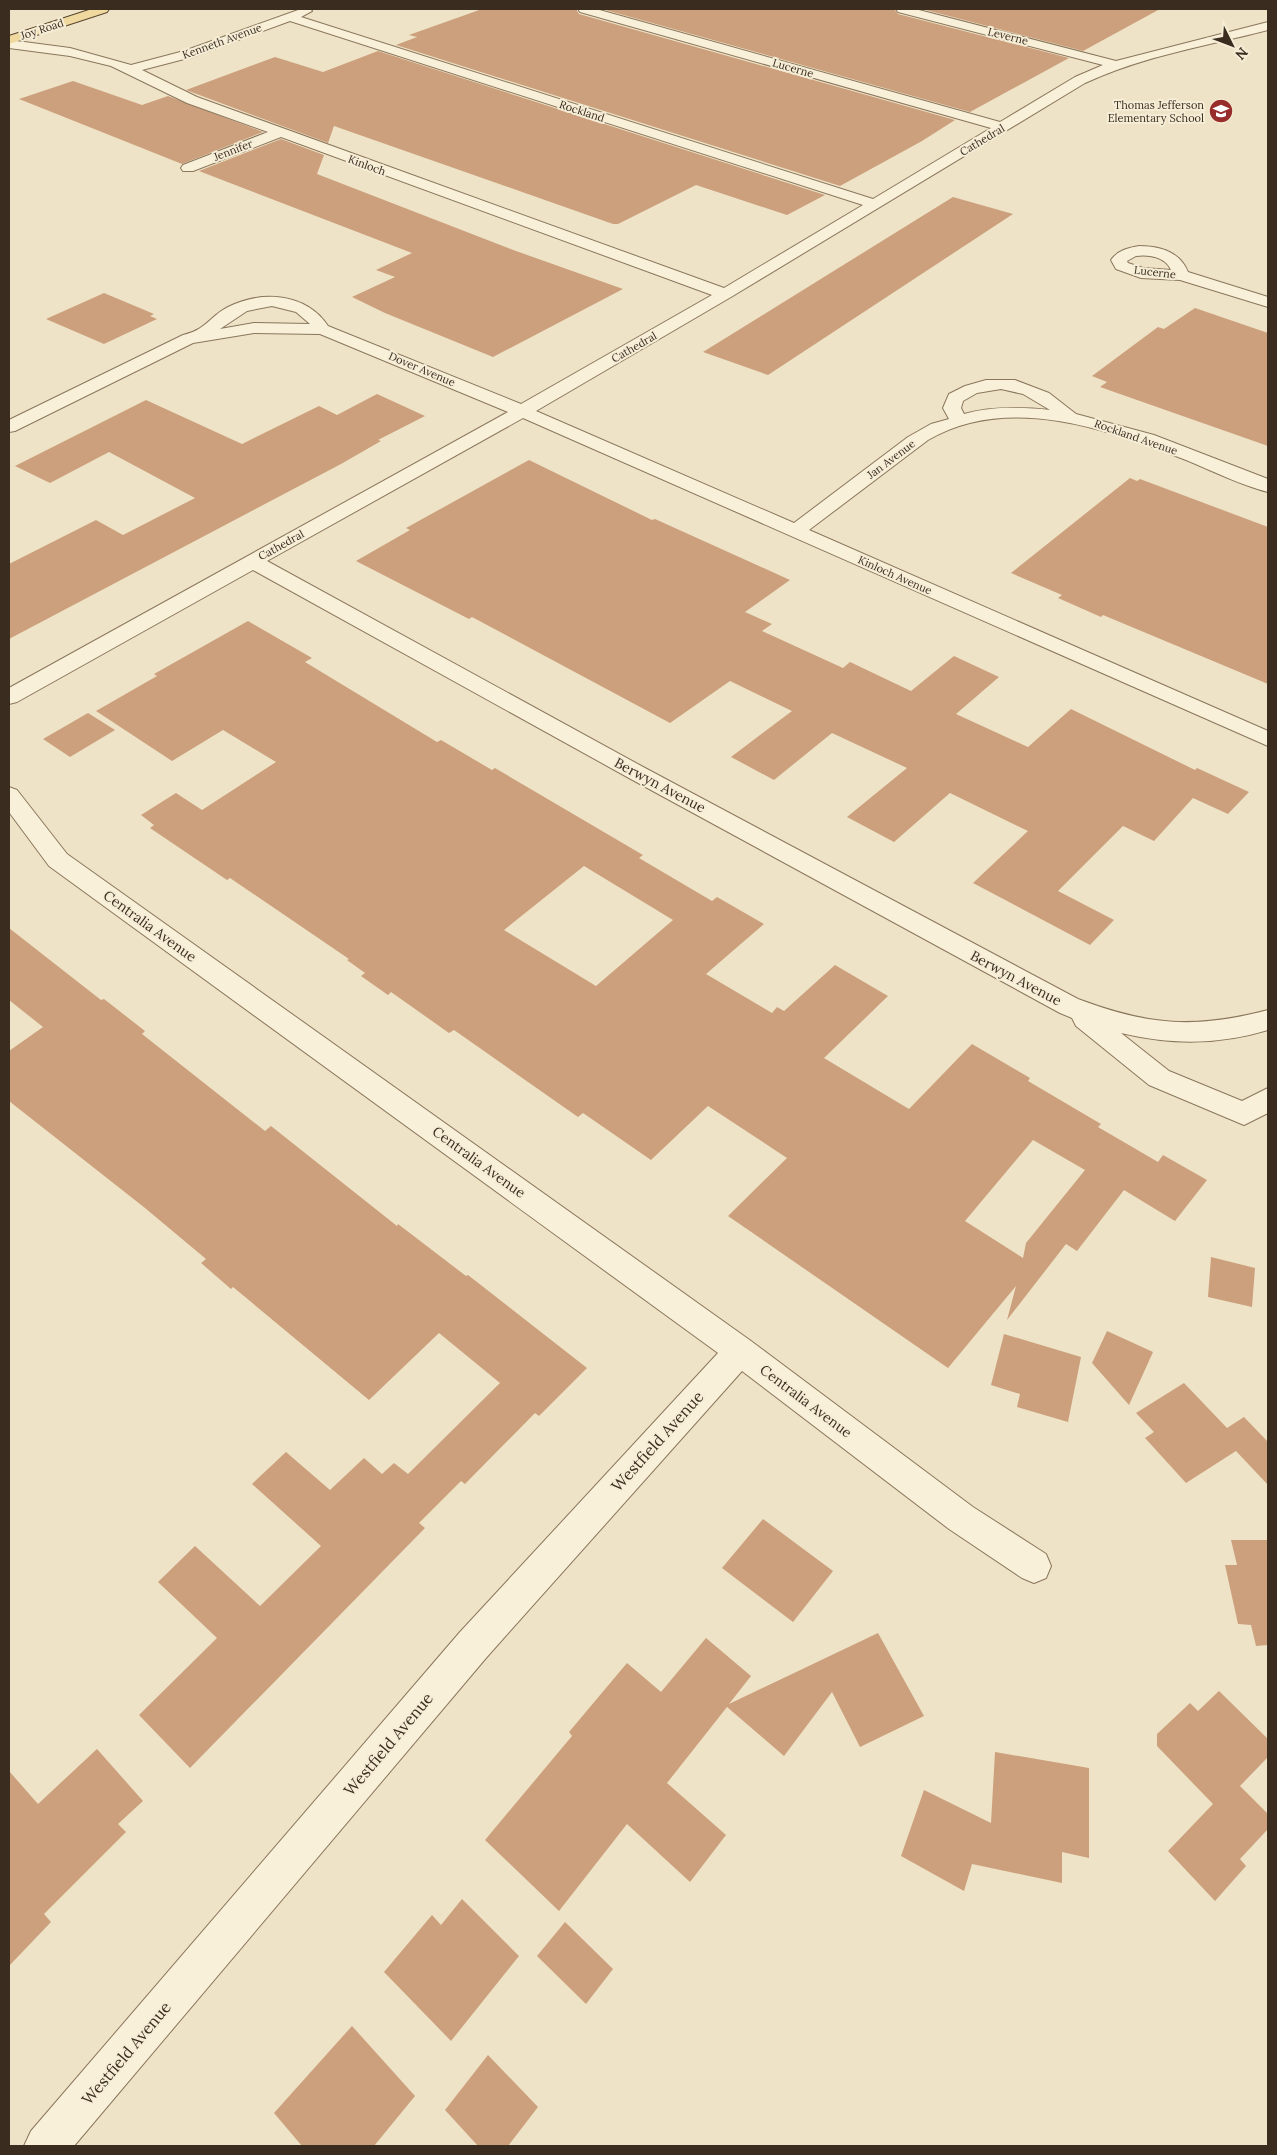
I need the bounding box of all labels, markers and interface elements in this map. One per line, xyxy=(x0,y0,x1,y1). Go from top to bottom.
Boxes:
street label: Joy Road xyxy=(18,15,66,43)
street label: Kenneth Avenue xyxy=(180,20,264,62)
north arrow xyxy=(1207,20,1257,70)
street label: Leverne xyxy=(986,24,1030,48)
text: N xyxy=(1231,44,1252,64)
street label: Lucerne xyxy=(771,55,815,81)
street label: Rockland xyxy=(558,97,607,125)
place label: Thomas Jefferson Elementary School xyxy=(1108,98,1204,125)
school or university icon: Thomas Jefferson Elementary School xyxy=(1208,98,1234,124)
street label: Cathedral xyxy=(957,121,1007,159)
street label: Jennifer xyxy=(211,136,255,164)
street label: Kinloch xyxy=(346,152,388,178)
street label: Lucerne xyxy=(1133,262,1177,282)
street label: Cathedral xyxy=(609,328,659,366)
street label: Dover Avenue xyxy=(387,349,457,389)
street label: Rockland Avenue xyxy=(1093,416,1180,458)
street label: Jan Avenue xyxy=(863,436,918,482)
street label: Cathedral xyxy=(256,527,306,563)
street label: Kinloch Avenue xyxy=(856,552,934,598)
street label: Berwyn Avenue xyxy=(611,753,709,817)
street label: Centralia Avenue xyxy=(100,886,200,966)
street label: Berwyn Avenue xyxy=(967,946,1065,1010)
street label: Centralia Avenue xyxy=(429,1122,529,1202)
street label: Centralia Avenue xyxy=(756,1361,856,1442)
street label: Westfield Avenue xyxy=(607,1386,708,1495)
street label: Westfield Avenue xyxy=(339,1688,437,1800)
street label: Westfield Avenue xyxy=(77,1997,175,2109)

